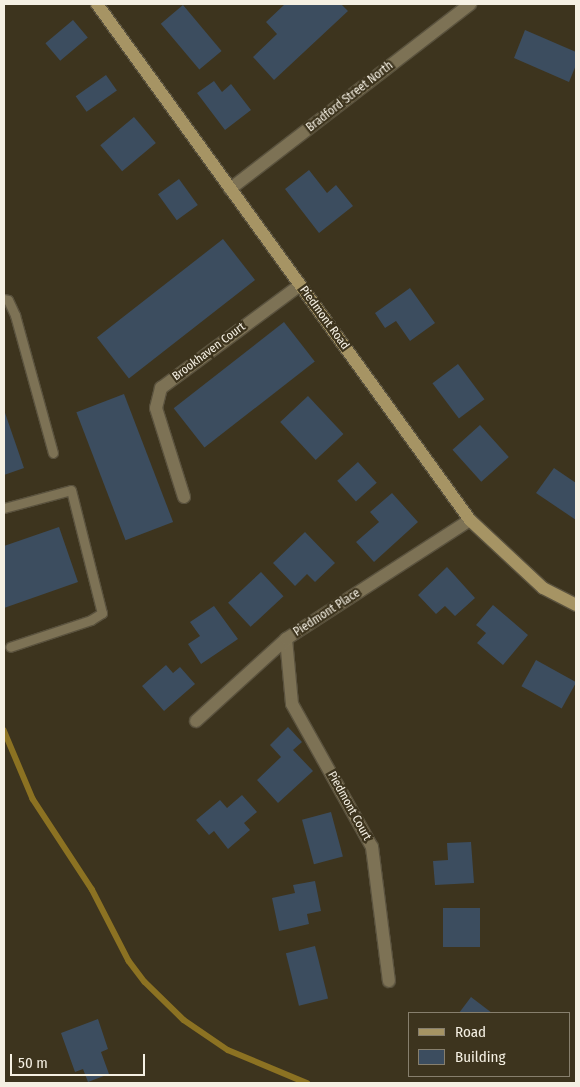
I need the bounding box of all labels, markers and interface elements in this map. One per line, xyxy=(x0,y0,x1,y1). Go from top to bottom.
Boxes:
street label: Bradford Street North xyxy=(304,59,396,135)
street label: Piedmont Road xyxy=(296,283,352,353)
street label: Brookhaven Court xyxy=(170,320,248,384)
street label: Piedmont Place xyxy=(291,586,363,640)
street label: Piedmont Court xyxy=(324,769,374,843)
legend xyxy=(408,1012,570,1077)
text: Road xyxy=(455,1023,486,1041)
scale bar xyxy=(12,1044,148,1076)
text: Building xyxy=(455,1048,506,1066)
text: 50 m xyxy=(18,1054,48,1072)

